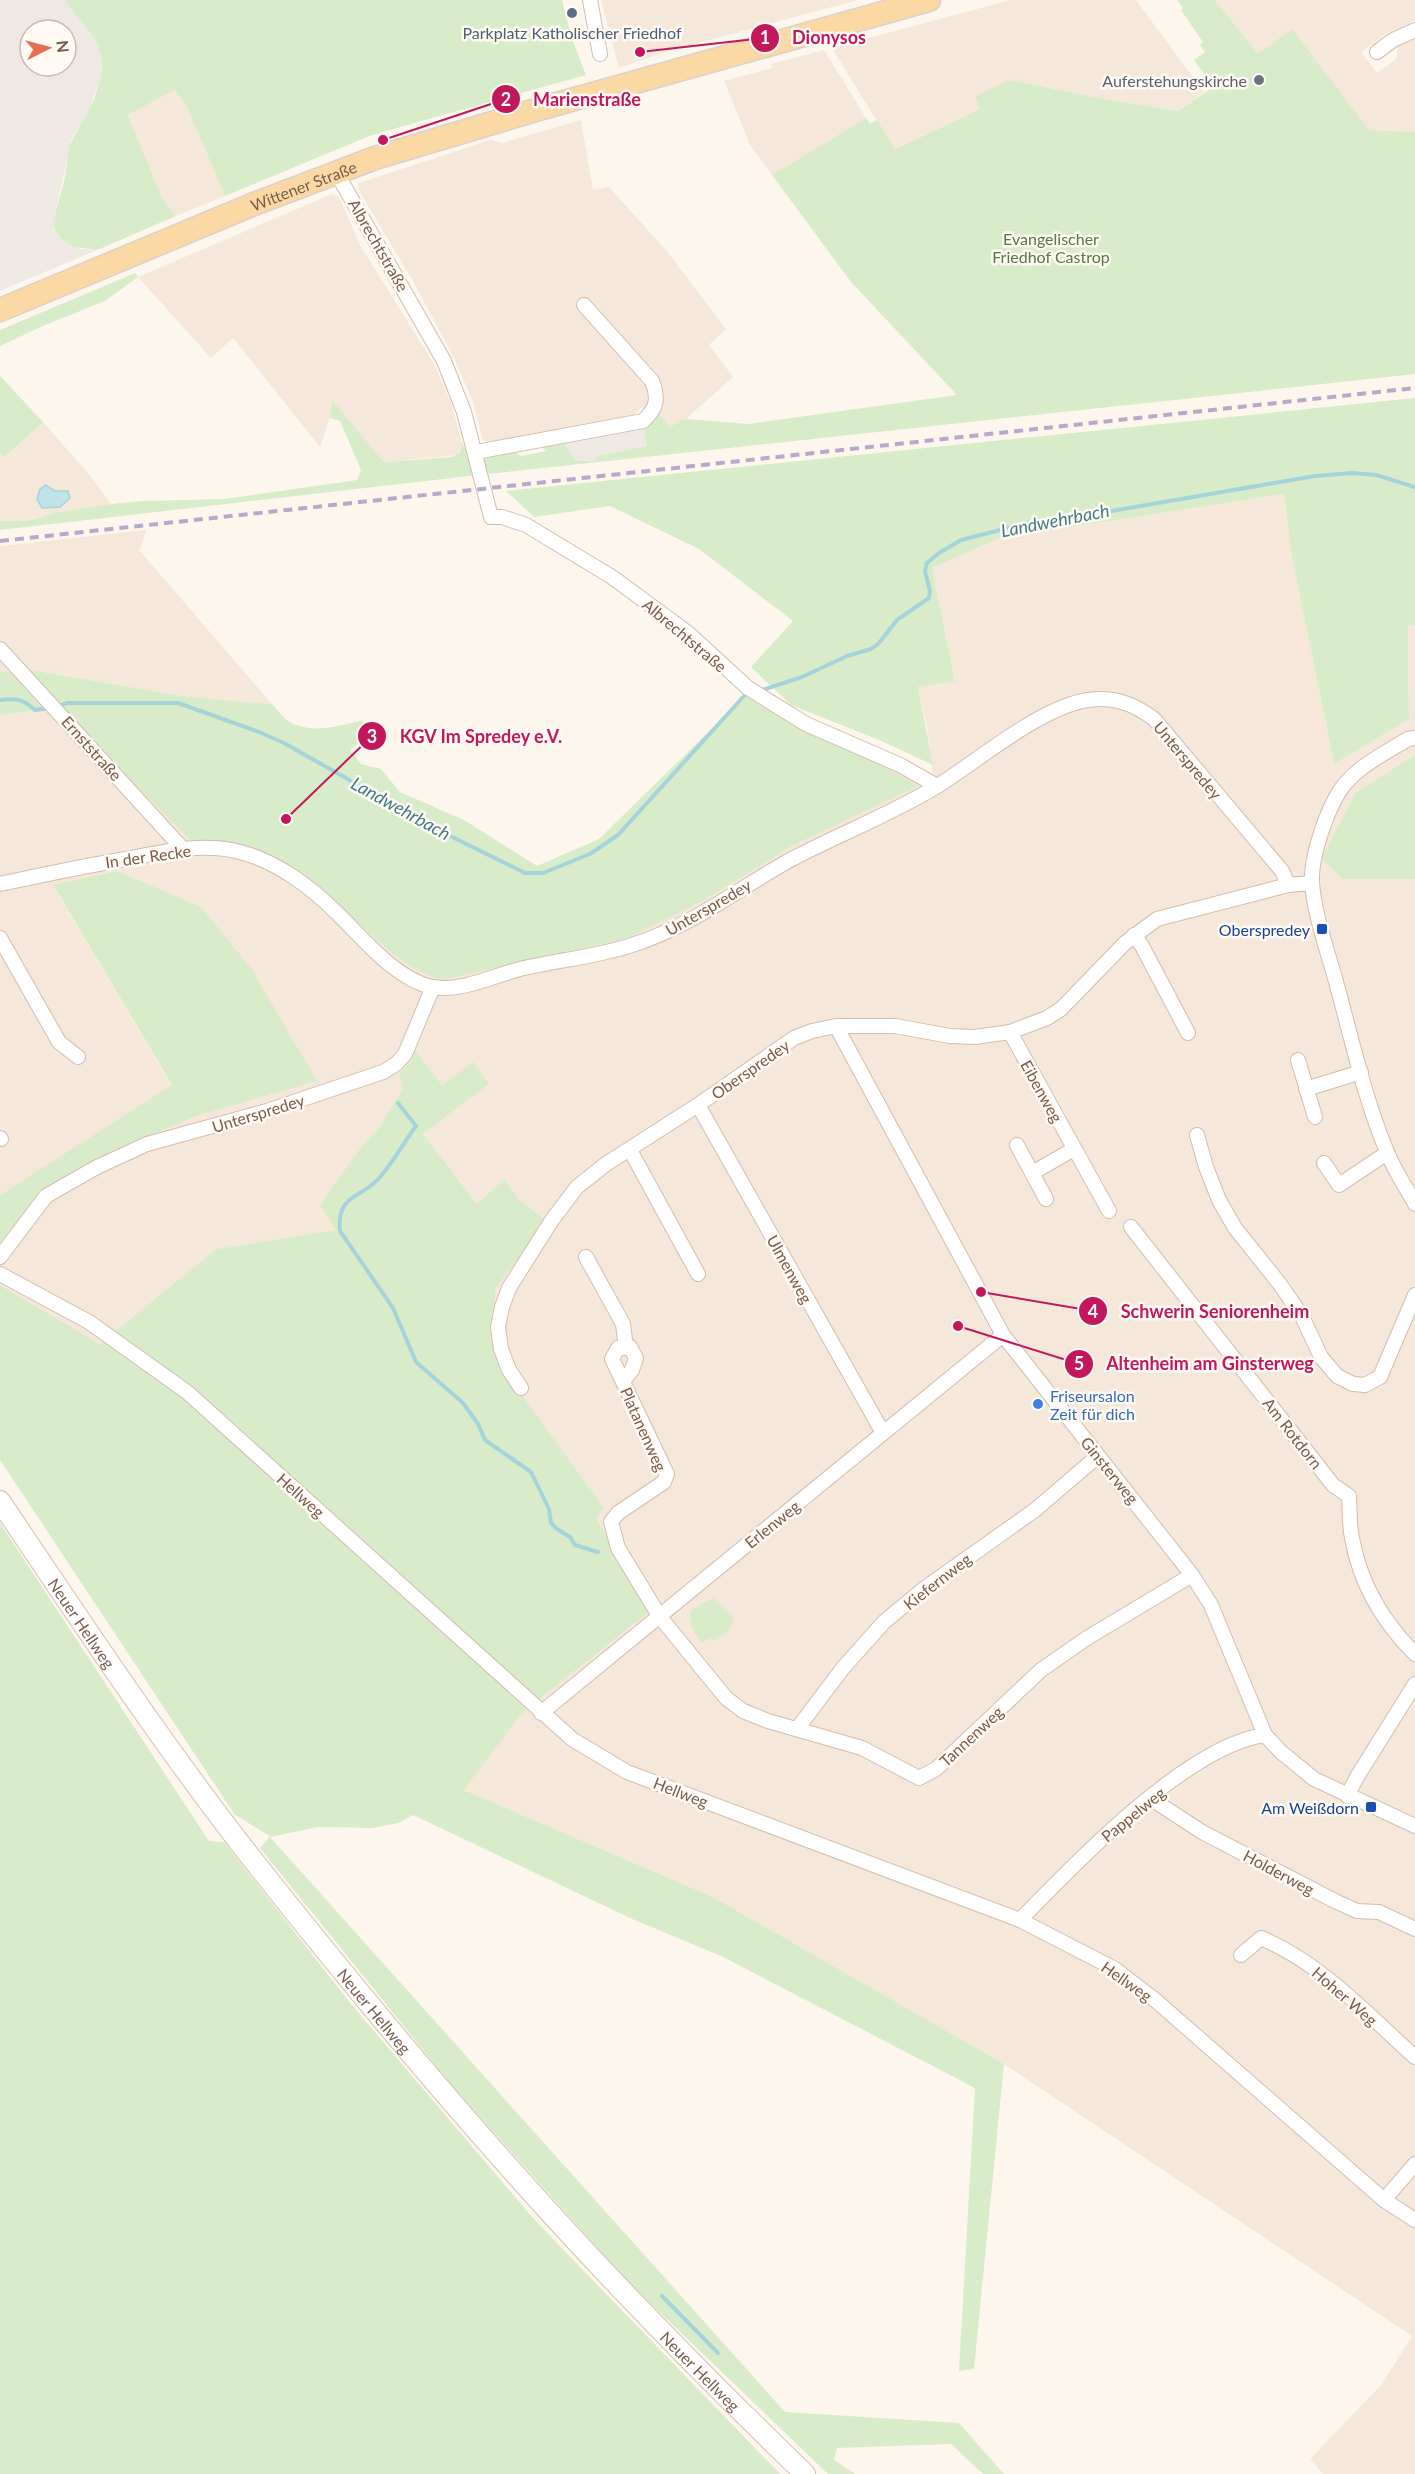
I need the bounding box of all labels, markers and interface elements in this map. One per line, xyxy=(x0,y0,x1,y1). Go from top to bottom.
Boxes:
marker: Parkplatz Katholischer Friedhof xyxy=(565,6,579,20)
north arrow xyxy=(18,18,78,78)
callout: Dionysos xyxy=(750,20,878,56)
place label: Parkplatz Katholischer Friedhof xyxy=(462,23,682,42)
text: 1 xyxy=(760,26,770,48)
text: Dionysos xyxy=(792,26,866,48)
text: N xyxy=(53,39,74,54)
place label: Auferstehungskirche xyxy=(1102,71,1247,90)
marker: Auferstehungskirche xyxy=(1252,73,1266,87)
callout: Marienstraße xyxy=(491,81,653,117)
text: 2 xyxy=(501,88,511,110)
text: Marienstraße xyxy=(533,88,641,110)
street label: Wittener Straße xyxy=(248,156,359,214)
street label: Albrechtstraße xyxy=(345,195,413,295)
park label: Evangelischer Friedhof Castrop xyxy=(992,229,1110,266)
water label: Landwehrbach xyxy=(999,499,1111,541)
street label: Albrechtstraße xyxy=(639,594,731,676)
street label: Ernststraße xyxy=(58,712,126,784)
street label: Unterspredey xyxy=(1150,717,1226,803)
callout: KGV Im Spredey e.V. xyxy=(357,718,575,754)
text: 3 xyxy=(367,725,377,747)
text: KGV Im Spredey e.V. xyxy=(400,725,562,747)
water label: Landwehrbach xyxy=(348,772,454,844)
street label: In der Recke xyxy=(104,841,192,871)
street label: Unterspredey xyxy=(662,875,755,939)
place label: Oberspredey xyxy=(1219,920,1311,939)
marker: Oberspredey xyxy=(1315,922,1329,936)
street label: Oberspredey xyxy=(707,1035,793,1103)
street label: Eibenweg xyxy=(1017,1056,1067,1126)
street label: Unterspredey xyxy=(210,1090,307,1136)
street label: Ulmenweg xyxy=(763,1232,817,1306)
callout: Schwerin Seniorenheim xyxy=(1078,1293,1321,1329)
text: 4 xyxy=(1088,1300,1098,1322)
text: Schwerin Seniorenheim xyxy=(1121,1300,1309,1322)
callout: Altenheim am Ginsterweg xyxy=(1064,1346,1326,1382)
text: 5 xyxy=(1074,1352,1084,1374)
text: Altenheim am Ginsterweg xyxy=(1105,1352,1314,1374)
street label: Platanenweg xyxy=(617,1384,671,1474)
place label: Friseursalon Zeit für dich xyxy=(1050,1386,1135,1423)
street label: Am Rotdorn xyxy=(1259,1394,1327,1472)
marker: Friseursalon Zeit für dich xyxy=(1031,1397,1045,1411)
street label: Ginsterweg xyxy=(1077,1433,1143,1507)
street label: Hellweg xyxy=(273,1469,329,1521)
street label: Erlenweg xyxy=(741,1496,803,1552)
street label: Kiefernweg xyxy=(899,1549,975,1613)
street label: Neuer Hellweg xyxy=(45,1574,119,1671)
street label: Tannenweg xyxy=(935,1702,1007,1770)
street label: Hellweg xyxy=(651,1773,711,1811)
street label: Pappelweg xyxy=(1097,1782,1169,1846)
place label: Am Weißdorn xyxy=(1261,1798,1359,1817)
marker: Am Weißdorn xyxy=(1364,1800,1378,1814)
street label: Holderweg xyxy=(1240,1845,1318,1899)
street label: Hellweg xyxy=(1098,1957,1156,2005)
street label: Hoher Weg xyxy=(1308,1963,1382,2029)
street label: Neuer Hellweg xyxy=(334,1964,416,2057)
street label: Neuer Hellweg xyxy=(657,2327,744,2415)

